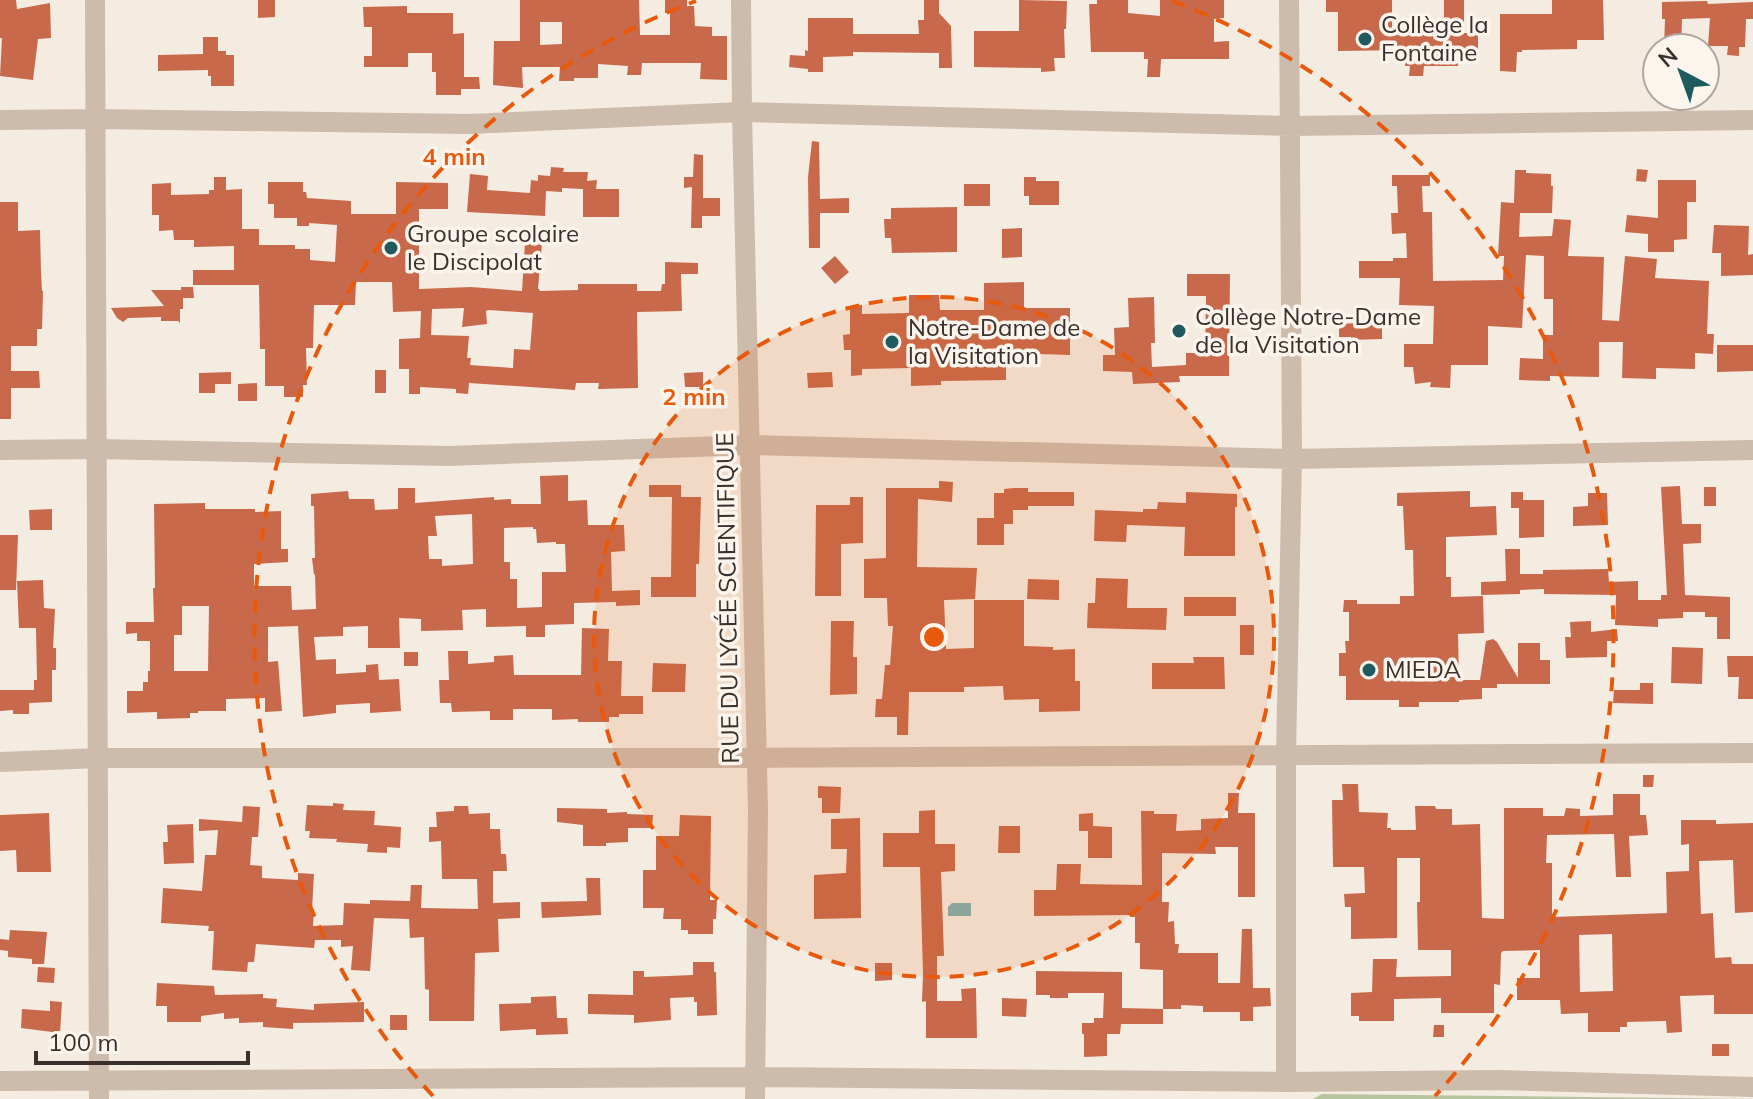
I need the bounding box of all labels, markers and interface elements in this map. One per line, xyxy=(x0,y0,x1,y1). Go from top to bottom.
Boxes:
place label: Collège la Fontaine xyxy=(1381,9,1489,67)
marker: Collège la Fontaine xyxy=(1356,30,1374,48)
north arrow xyxy=(1641,32,1721,112)
text: N xyxy=(1652,41,1683,73)
text: 4 min xyxy=(422,141,486,171)
place label: Groupe scolaire le Discipolat xyxy=(407,218,579,276)
marker: Groupe scolaire le Discipolat xyxy=(382,239,400,257)
place label: Collège Notre-Dame de la Visitation xyxy=(1195,301,1421,359)
place label: Notre-Dame de la Visitation xyxy=(908,312,1080,370)
marker: Collège Notre-Dame de la Visitation xyxy=(1170,322,1188,340)
marker: Notre-Dame de la Visitation xyxy=(883,333,901,351)
text: 2 min xyxy=(662,381,726,411)
street label: RUE DU LYCÉE SCIENTIFIQUE xyxy=(709,432,745,764)
centre of rings xyxy=(920,623,948,651)
place label: MIEDA xyxy=(1385,654,1462,684)
marker: MIEDA xyxy=(1360,661,1378,679)
scale bar xyxy=(36,1015,248,1065)
text: 100 m xyxy=(48,1027,119,1057)

